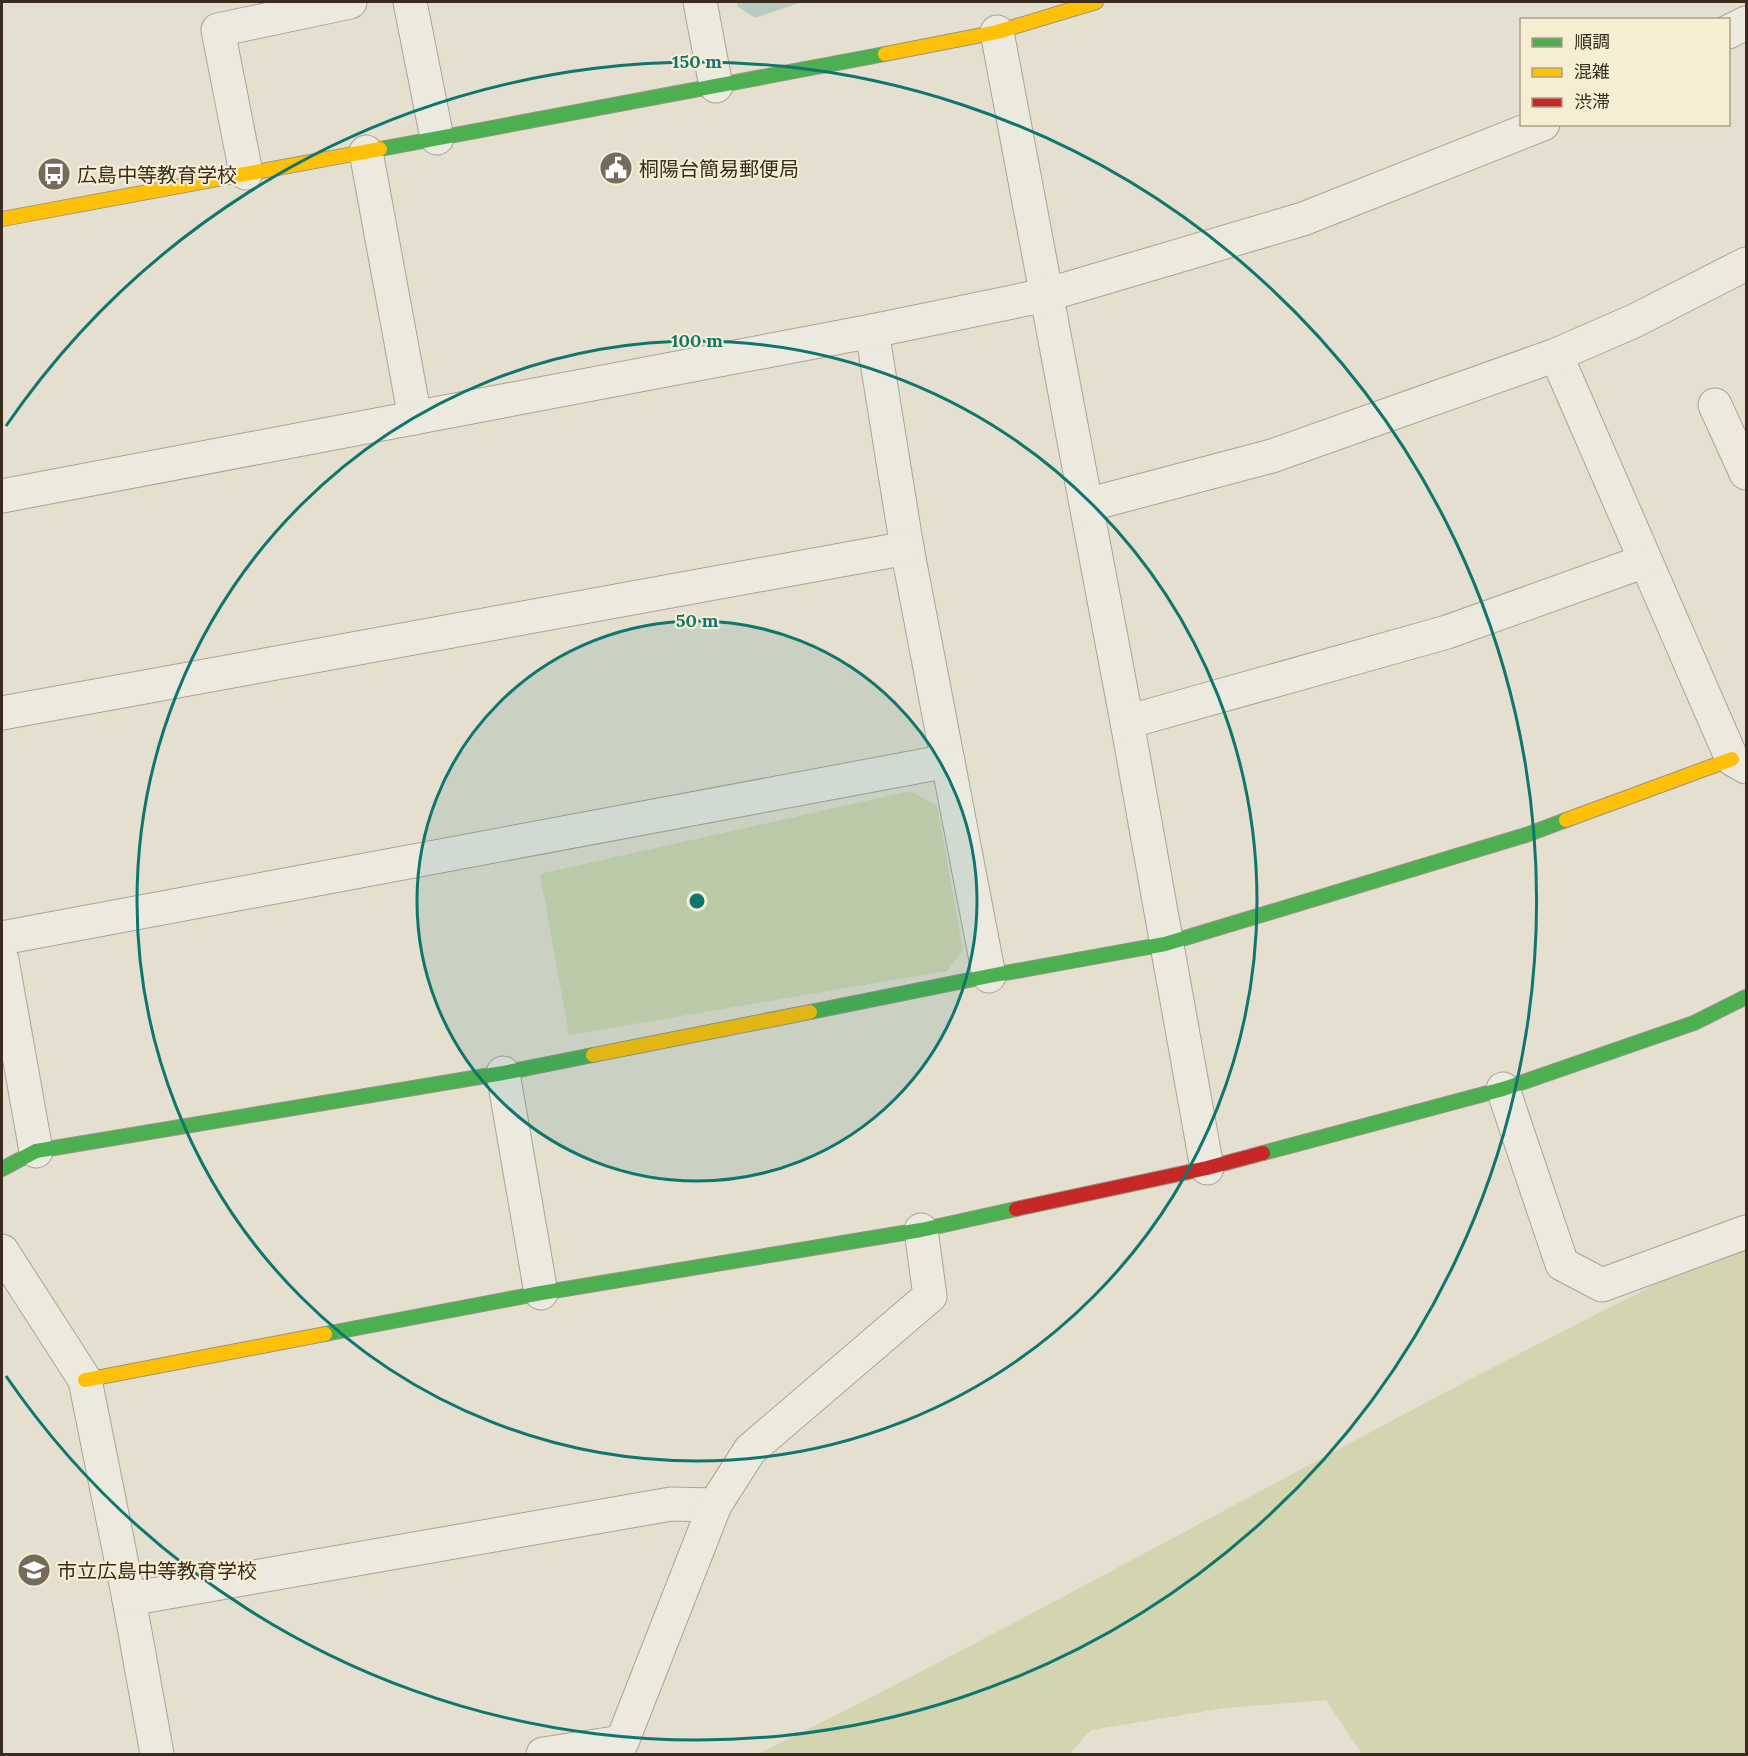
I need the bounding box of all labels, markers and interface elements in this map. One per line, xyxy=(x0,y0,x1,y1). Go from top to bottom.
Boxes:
legend xyxy=(1520,18,1730,126)
text: 順調 xyxy=(1574,30,1610,53)
text: 150 m xyxy=(672,50,722,73)
text: 混雑 xyxy=(1574,60,1610,83)
text: 渋滞 xyxy=(1574,90,1610,113)
public building icon: 桐陽台簡易郵便局 xyxy=(598,150,634,186)
bus stop icon: 広島中等教育学校 xyxy=(36,156,72,192)
place label: 桐陽台簡易郵便局 xyxy=(639,156,799,181)
place label: 広島中等教育学校 xyxy=(77,162,237,187)
text: 100 m xyxy=(671,329,723,352)
text: 50 m xyxy=(676,609,719,632)
centre of rings xyxy=(687,891,707,911)
school or university icon: 市立広島中等教育学校 xyxy=(16,1552,52,1588)
place label: 市立広島中等教育学校 xyxy=(57,1558,257,1583)

